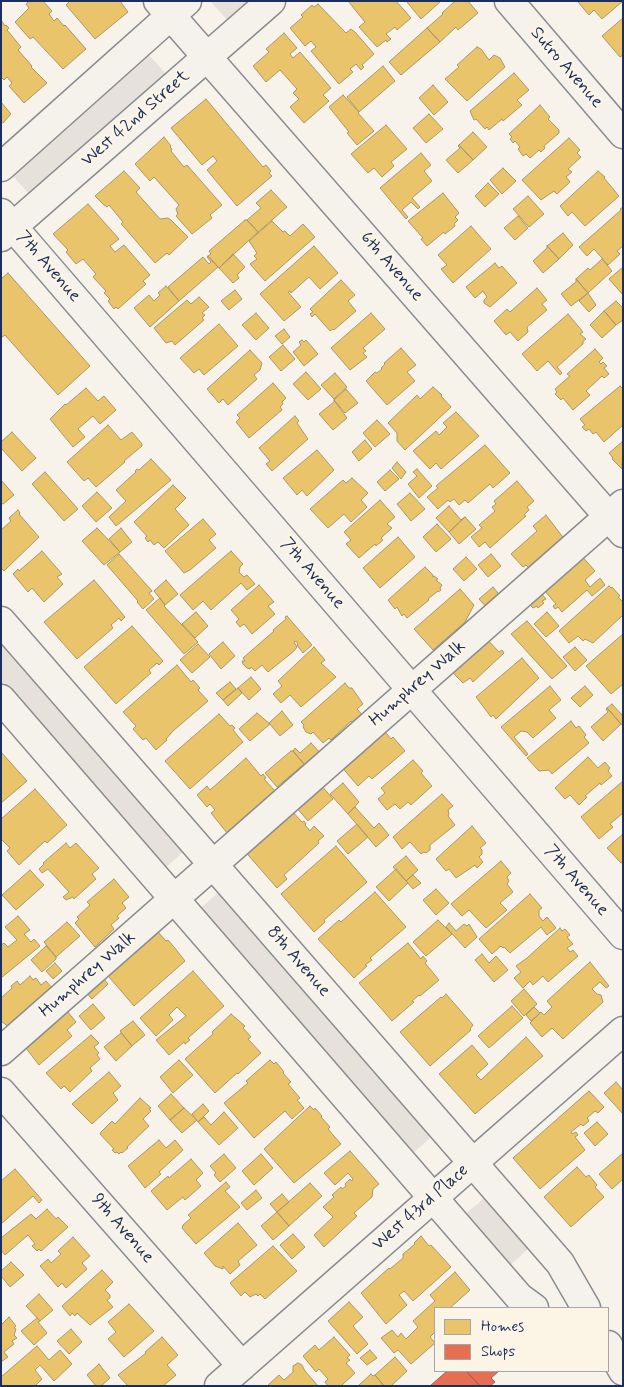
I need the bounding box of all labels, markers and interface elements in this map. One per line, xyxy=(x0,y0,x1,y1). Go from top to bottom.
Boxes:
street label: Sutro Avenue xyxy=(525,23,607,113)
street label: West 42nd Street xyxy=(77,66,195,172)
street label: 7th Avenue xyxy=(11,227,85,307)
street label: 6th Avenue xyxy=(355,228,427,306)
street label: 7th Avenue xyxy=(275,534,349,614)
street label: Humphrey Walk xyxy=(365,636,471,732)
street label: 7th Avenue xyxy=(539,841,613,921)
street label: 8th Avenue xyxy=(261,922,335,1002)
street label: Humphrey Walk xyxy=(35,927,141,1023)
street label: West 43rd Place xyxy=(368,1160,474,1256)
street label: 9th Avenue xyxy=(86,1190,158,1268)
legend xyxy=(434,1307,609,1372)
text: Homes xyxy=(481,1317,524,1337)
text: Shops xyxy=(481,1342,515,1362)

